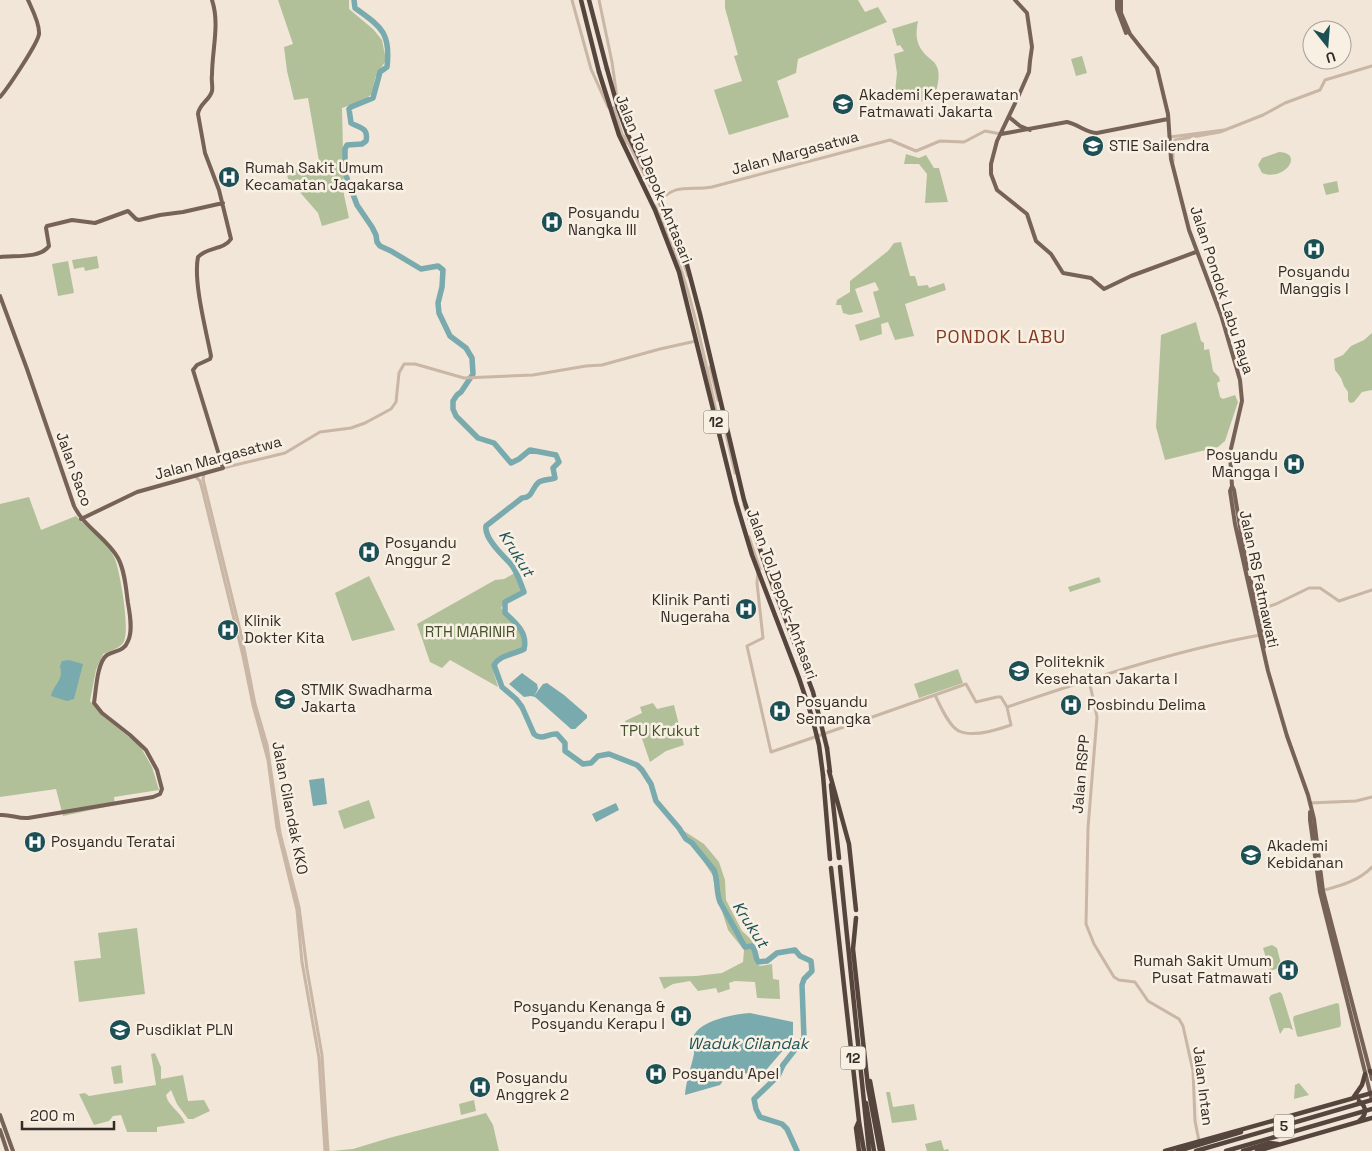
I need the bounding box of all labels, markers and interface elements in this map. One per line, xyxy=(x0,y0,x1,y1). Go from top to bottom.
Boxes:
north arrow xyxy=(1302,20,1352,70)
text: U xyxy=(1324,47,1338,67)
place label: Akademi Keperawatan Fatmawati Jakarta xyxy=(859,85,1019,121)
street label: Jalan Tol Depok–Antasari xyxy=(612,92,697,266)
school or university icon: Akademi Keperawatan Fatmawati Jakarta xyxy=(831,92,855,116)
street label: Jalan Margasatwa xyxy=(729,126,861,179)
school or university icon: STIE Sailendra xyxy=(1081,134,1105,158)
place label: STIE Sailendra xyxy=(1109,136,1210,155)
place label: Rumah Sakit Umum Kecamatan Jagakarsa xyxy=(245,158,404,194)
hospital icon: Rumah Sakit Umum Kecamatan Jagakarsa xyxy=(217,165,241,189)
place label: Posyandu Nangka III xyxy=(568,203,640,239)
street label: Jalan Pondok Labu Raya xyxy=(1186,203,1259,377)
hospital icon: Posyandu Nangka III xyxy=(540,210,564,234)
hospital icon: Posyandu Manggis I xyxy=(1302,237,1326,261)
place label: Posyandu Manggis I xyxy=(1278,262,1350,298)
district label: PONDOK LABU xyxy=(936,325,1066,348)
road number: 12 xyxy=(704,411,728,434)
street label: Jalan Saco xyxy=(52,429,97,509)
street label: Jalan Margasatwa xyxy=(152,431,284,484)
place label: Posyandu Mangga I xyxy=(1206,445,1278,481)
hospital icon: Posyandu Mangga I xyxy=(1282,452,1306,476)
street label: Jalan Tol Depok–Antasari xyxy=(743,506,822,682)
street label: Jalan RS Fatmawati xyxy=(1236,508,1283,649)
water label: Krukut xyxy=(494,526,540,582)
place label: Posyandu Anggur 2 xyxy=(385,533,457,569)
hospital icon: Posyandu Anggur 2 xyxy=(357,540,381,564)
place label: Klinik Panti Nugeraha xyxy=(652,590,730,626)
hospital icon: Klinik Panti Nugeraha xyxy=(734,597,758,621)
place label: Klinik Dokter Kita xyxy=(244,611,325,647)
hospital icon: Klinik Dokter Kita xyxy=(216,618,240,642)
park label: RTH MARINIR xyxy=(425,622,515,641)
place label: Politeknik Kesehatan Jakarta I xyxy=(1035,652,1178,688)
school or university icon: Politeknik Kesehatan Jakarta I xyxy=(1007,659,1031,683)
place label: STMIK Swadharma Jakarta xyxy=(301,680,433,716)
school or university icon: STMIK Swadharma Jakarta xyxy=(273,687,297,711)
place label: Posyandu Semangka xyxy=(796,692,871,728)
hospital icon: Posbindu Delima xyxy=(1059,693,1083,717)
place label: Posbindu Delima xyxy=(1087,695,1206,714)
hospital icon: Posyandu Semangka xyxy=(768,699,792,723)
park label: TPU Krukut xyxy=(620,721,700,740)
street label: Jalan RSPP xyxy=(1068,734,1093,814)
street label: Jalan Cilandak KKO xyxy=(268,740,313,876)
hospital icon: Posyandu Teratai xyxy=(23,830,47,854)
place label: Posyandu Teratai xyxy=(51,832,175,851)
place label: Akademi Kebidanan xyxy=(1267,836,1343,872)
school or university icon: Akademi Kebidanan xyxy=(1239,843,1263,867)
water label: Krukut xyxy=(728,897,774,953)
place label: Rumah Sakit Umum Pusat Fatmawati xyxy=(1134,951,1272,987)
hospital icon: Rumah Sakit Umum Pusat Fatmawati xyxy=(1276,958,1300,982)
place label: Posyandu Kenanga & Posyandu Kerapu I xyxy=(513,997,665,1033)
hospital icon: Posyandu Kenanga & Posyandu Kerapu I xyxy=(669,1004,693,1028)
school or university icon: Pusdiklat PLN xyxy=(108,1018,132,1042)
place label: Pusdiklat PLN xyxy=(136,1020,233,1039)
water label: Waduk Cilandak xyxy=(688,1033,811,1054)
street label: Jalan Intan xyxy=(1189,1045,1218,1127)
road number: 12 xyxy=(840,1046,866,1070)
hospital icon: Posyandu Apel xyxy=(644,1062,668,1086)
place label: Posyandu Apel xyxy=(672,1064,779,1083)
place label: Posyandu Anggrek 2 xyxy=(496,1068,569,1104)
hospital icon: Posyandu Anggrek 2 xyxy=(468,1075,492,1099)
scale bar xyxy=(22,1098,115,1130)
text: 200 m xyxy=(30,1106,75,1125)
road number: 5 xyxy=(1274,1114,1294,1138)

